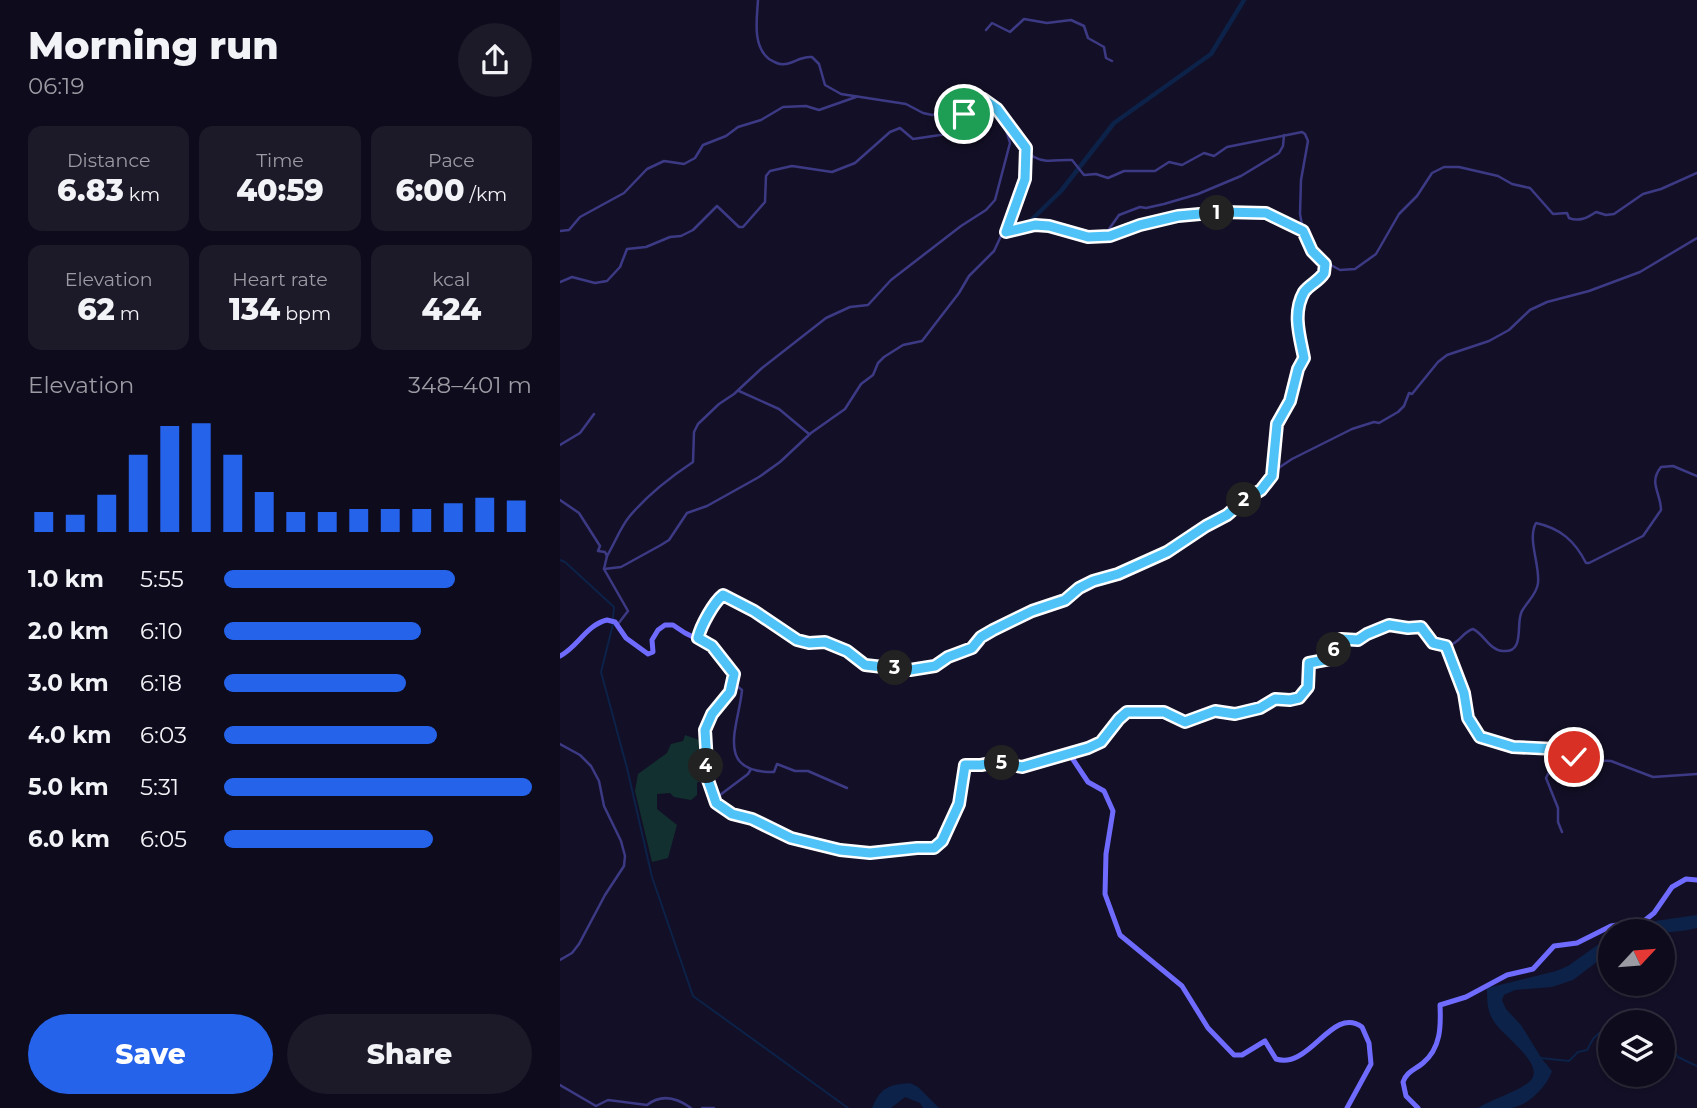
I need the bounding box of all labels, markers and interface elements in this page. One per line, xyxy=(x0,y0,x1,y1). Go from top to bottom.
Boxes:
text: Morning run xyxy=(28,22,279,69)
button: share xyxy=(458,23,532,97)
text: 06:19 xyxy=(28,72,84,100)
pin xyxy=(934,84,994,144)
icon: arrive xyxy=(945,95,983,133)
text: Distance xyxy=(67,149,150,172)
text: Time xyxy=(256,149,304,172)
text: Pace xyxy=(428,149,475,172)
text: 6.83 xyxy=(57,172,124,209)
text: 40:59 xyxy=(236,172,324,209)
text: 6:00 xyxy=(395,172,464,209)
text: km xyxy=(124,183,160,206)
text: /km xyxy=(464,183,507,206)
pin: 1 xyxy=(1200,196,1234,230)
text: 1 xyxy=(1213,201,1220,224)
text: Elevation xyxy=(65,268,153,291)
text: Heart rate xyxy=(232,268,328,291)
text: kcal xyxy=(432,268,470,291)
text: 62 xyxy=(77,291,115,328)
text: 134 xyxy=(229,291,280,328)
text: 424 xyxy=(421,291,481,328)
text: m xyxy=(115,302,140,325)
text: bpm xyxy=(280,302,331,325)
text: Elevation xyxy=(28,371,134,399)
text: 348–401 m xyxy=(408,371,532,399)
pin: 2 xyxy=(1226,482,1262,518)
text: 2 xyxy=(1238,488,1249,511)
text: 1.0 km xyxy=(28,565,104,593)
text: 5:55 xyxy=(140,565,184,593)
text: 2.0 km xyxy=(28,617,109,645)
text: 6:10 xyxy=(140,617,182,645)
pin: 6 xyxy=(1316,632,1352,668)
text: 6 xyxy=(1327,638,1340,661)
pin: 3 xyxy=(878,650,912,686)
text: 3 xyxy=(889,656,900,679)
text: 3.0 km xyxy=(28,669,109,697)
text: 6:18 xyxy=(140,669,182,697)
text: 4.0 km xyxy=(28,721,111,749)
text: 6:03 xyxy=(140,721,187,749)
pin xyxy=(1544,727,1604,787)
icon: check xyxy=(1555,738,1593,776)
pin: 5 xyxy=(984,746,1020,780)
pin: 4 xyxy=(688,748,724,784)
text: 5 xyxy=(996,751,1007,774)
text: 4 xyxy=(699,754,712,777)
text: 5.0 km xyxy=(28,773,109,801)
text: 5:31 xyxy=(140,773,179,801)
text: 6.0 km xyxy=(28,825,110,853)
text: 6:05 xyxy=(140,825,187,853)
north arrow xyxy=(1598,919,1675,996)
map controls xyxy=(1598,919,1675,1087)
button: layers xyxy=(1598,1010,1675,1087)
button: Save xyxy=(28,1014,273,1094)
button: Share xyxy=(287,1014,532,1094)

